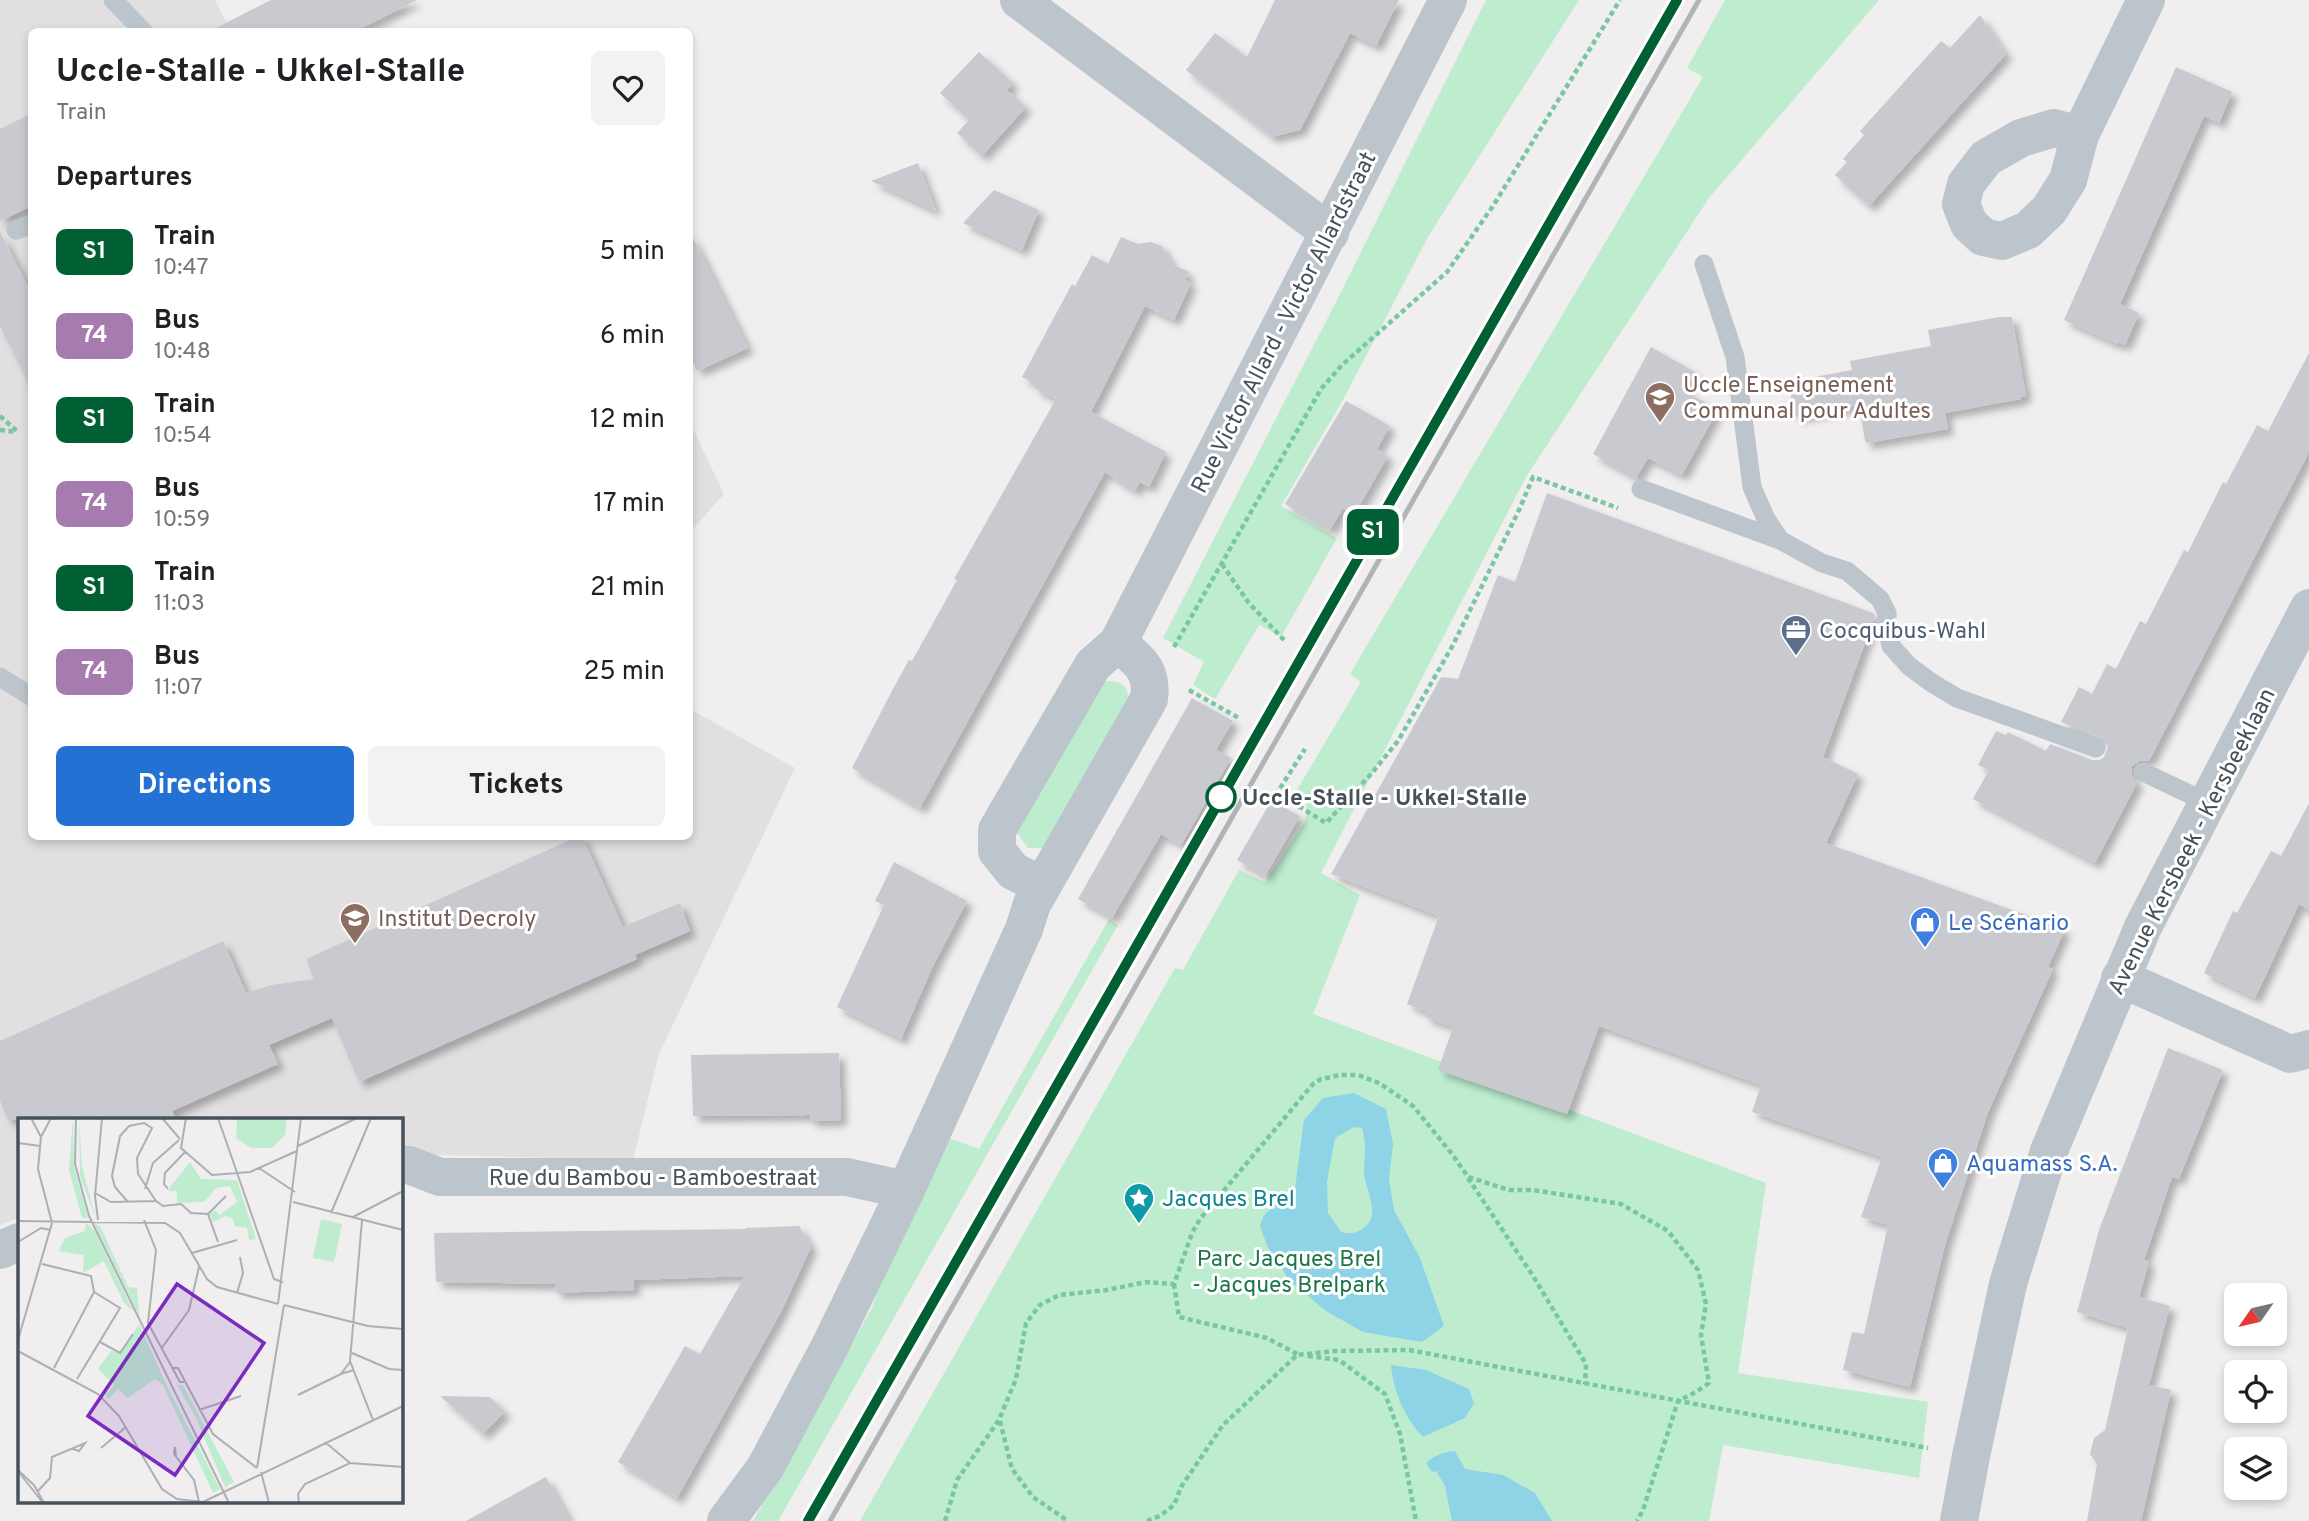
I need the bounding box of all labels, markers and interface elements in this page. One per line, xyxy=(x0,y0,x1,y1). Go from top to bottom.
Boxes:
button: heart xyxy=(591,51,665,125)
text: Uccle-Stalle - Ukkel-Stalle xyxy=(56,52,465,94)
text: Train xyxy=(56,99,107,128)
street label: Rue Victor Allard - Victor Allardstraat xyxy=(1186,148,1384,499)
text: Departures xyxy=(56,162,193,195)
text: Train xyxy=(154,221,216,254)
text: 5 min xyxy=(599,236,665,269)
text: S1 xyxy=(82,237,107,267)
text: 10:47 xyxy=(154,254,209,283)
text: Bus xyxy=(154,305,200,338)
text: 6 min xyxy=(600,320,665,353)
text: 74 xyxy=(81,321,108,351)
text: 10:48 xyxy=(154,338,211,367)
place label: Uccle Enseignement Communal pour Adultes xyxy=(1683,372,1931,427)
school or university icon: Uccle Enseignement Communal pour Adultes xyxy=(1643,380,1677,424)
text: Train xyxy=(154,389,216,422)
text: 12 min xyxy=(590,404,665,437)
text: S1 xyxy=(82,405,107,435)
text: 10:54 xyxy=(154,422,212,451)
text: Bus xyxy=(154,473,200,506)
text: 17 min xyxy=(593,488,665,521)
text: 74 xyxy=(81,489,108,519)
text: 10:59 xyxy=(154,506,210,535)
line badge: S1 xyxy=(1342,509,1404,555)
text: S1 xyxy=(1361,517,1385,547)
text: Train xyxy=(154,557,216,590)
text: 21 min xyxy=(590,572,665,605)
text: S1 xyxy=(82,573,107,603)
text: 11:03 xyxy=(154,590,205,619)
office icon: Cocquibus-Wahl xyxy=(1779,613,1813,657)
place label: Cocquibus-Wahl xyxy=(1819,618,1986,647)
text: Bus xyxy=(154,641,200,674)
text: 25 min xyxy=(584,656,665,689)
text: 74 xyxy=(81,657,108,687)
text: 11:07 xyxy=(154,674,202,703)
street label: Avenue Kersbeek - Kersbeeklaan xyxy=(2103,684,2283,1000)
button: Directions xyxy=(56,746,354,826)
button: Tickets xyxy=(368,746,665,826)
marker: Uccle-Stalle - Ukkel-Stalle xyxy=(1206,782,1236,812)
place label: Uccle-Stalle - Ukkel-Stalle xyxy=(1242,785,1527,814)
school or university icon: Institut Decroly xyxy=(338,901,372,945)
shop icon: Le Scénario xyxy=(1908,905,1942,949)
place label: Institut Decroly xyxy=(378,906,536,935)
place label: Le Scénario xyxy=(1948,910,2069,939)
inset map xyxy=(18,1118,402,1504)
shop icon: Aquamass S.A. xyxy=(1926,1146,1960,1190)
place label: Aquamass S.A. xyxy=(1966,1151,2118,1180)
street label: Rue du Bambou - Bamboestraat xyxy=(489,1165,817,1194)
place icon: Jacques Brel xyxy=(1122,1181,1156,1225)
place label: Jacques Brel xyxy=(1162,1186,1295,1215)
park label: Parc Jacques Brel - Jacques Brelpark xyxy=(1192,1246,1386,1301)
north arrow xyxy=(2224,1283,2287,1346)
map controls xyxy=(2224,1283,2287,1500)
button: locate xyxy=(2224,1360,2287,1423)
button: layers xyxy=(2224,1437,2287,1500)

